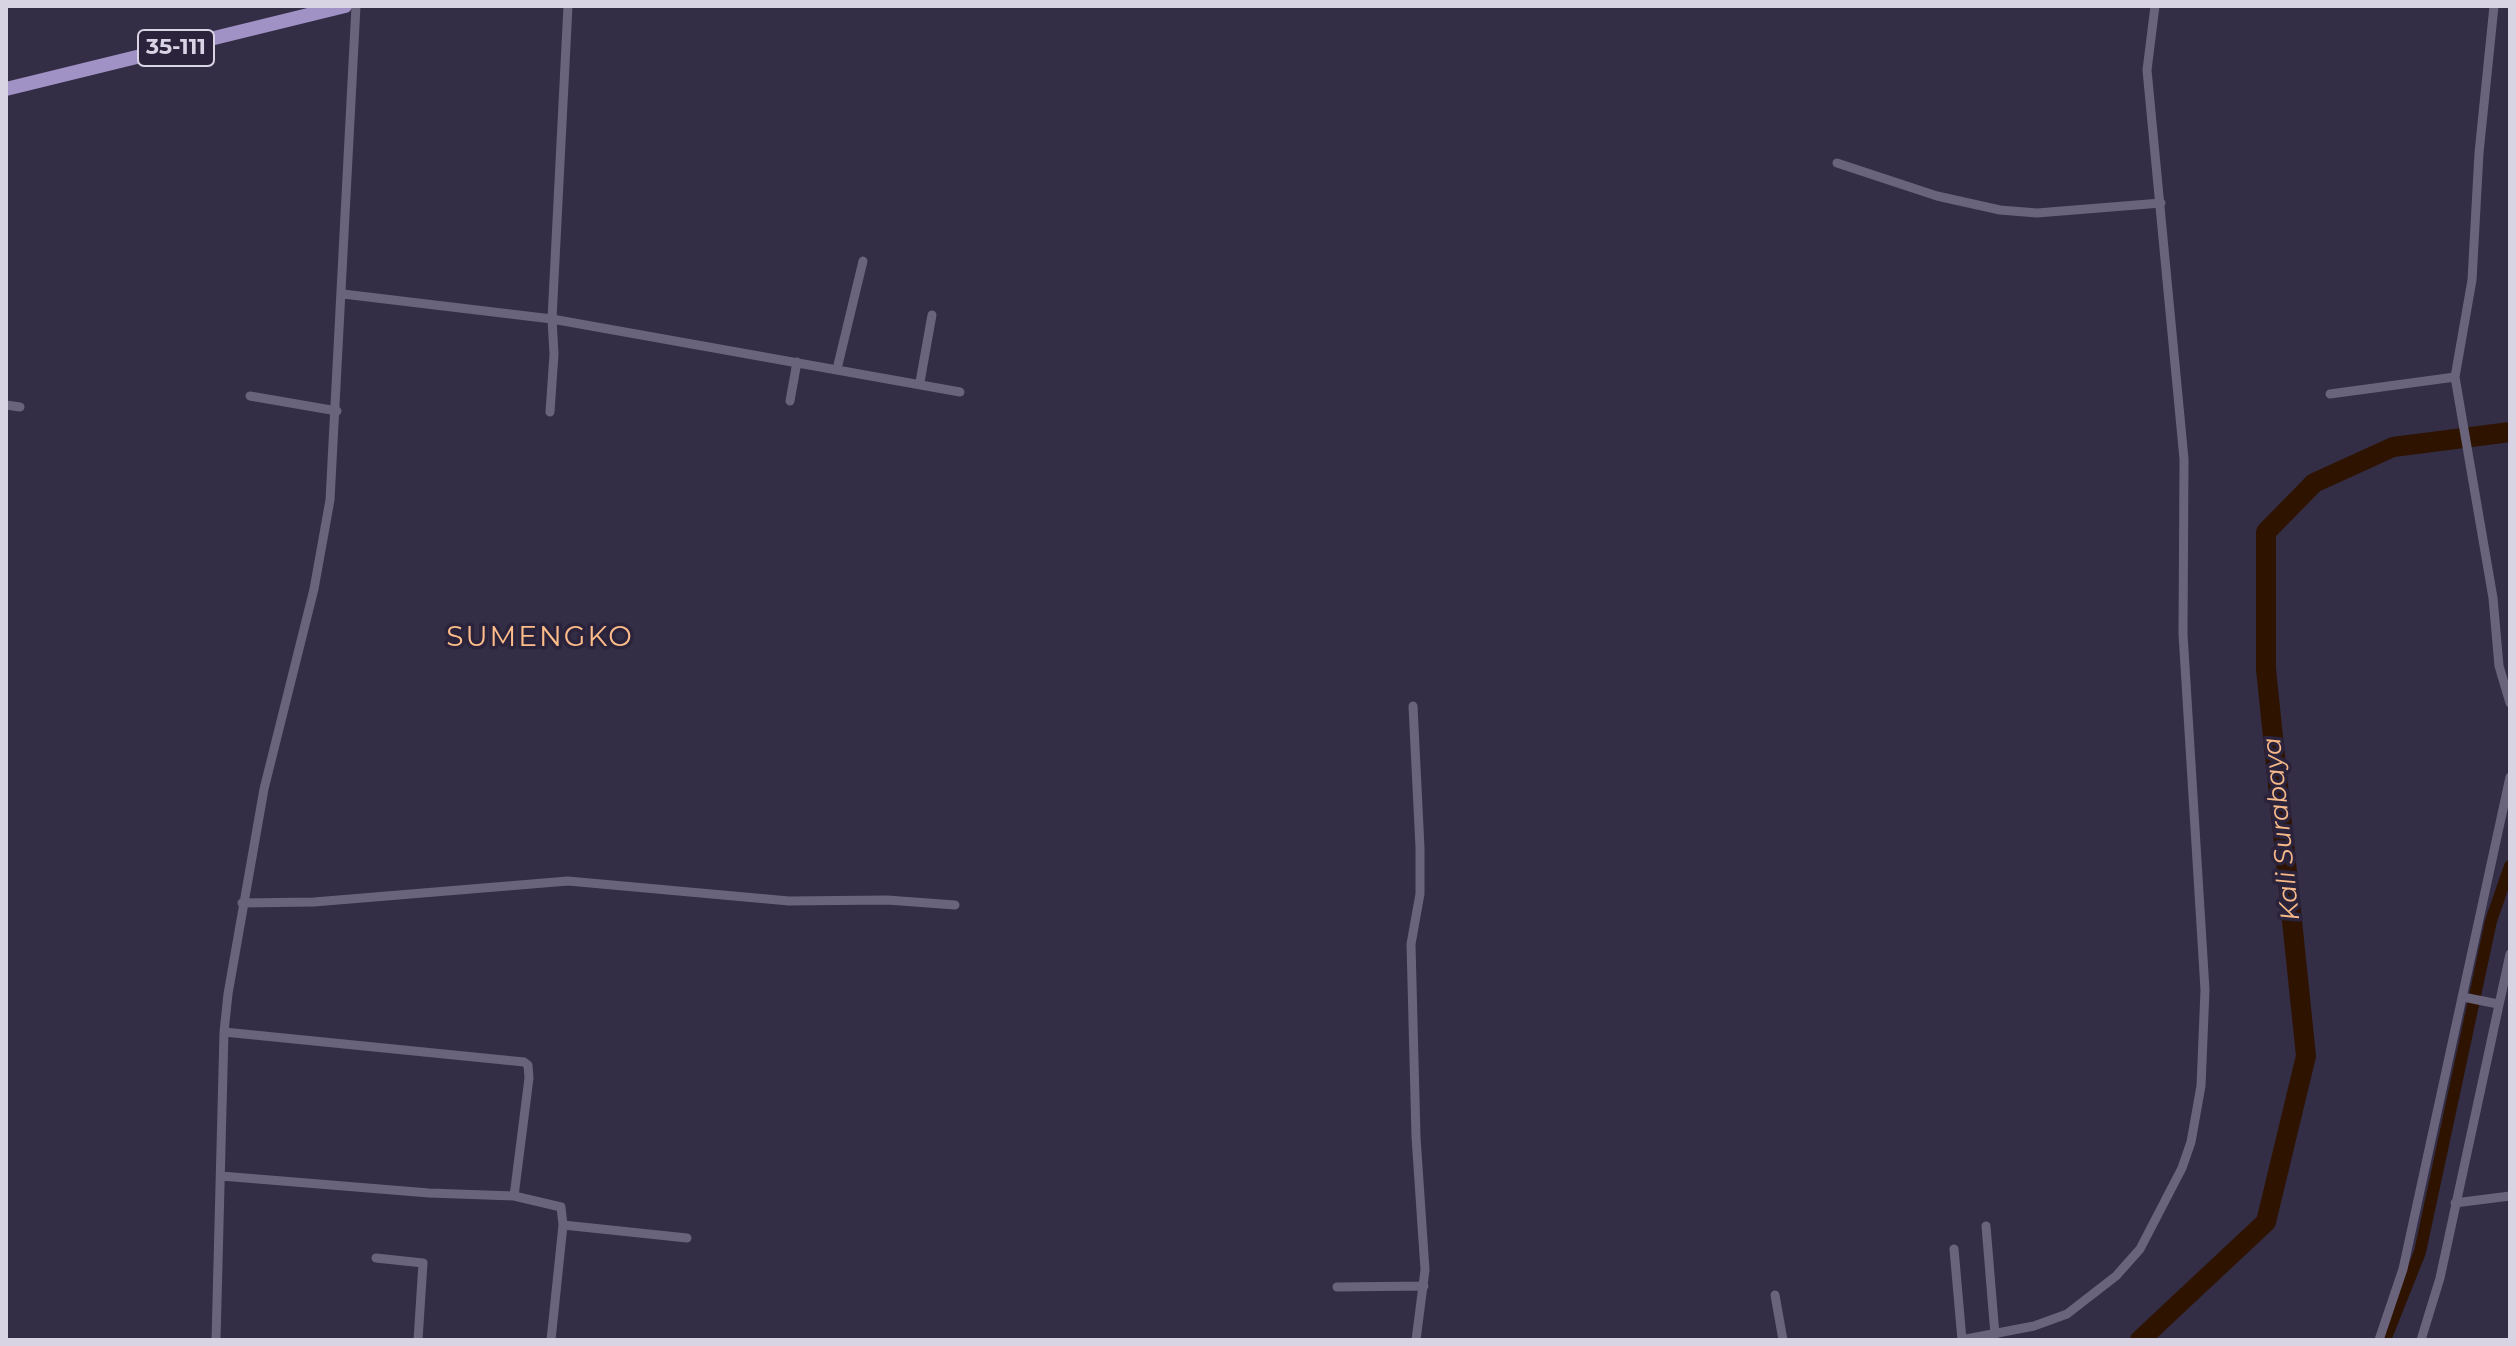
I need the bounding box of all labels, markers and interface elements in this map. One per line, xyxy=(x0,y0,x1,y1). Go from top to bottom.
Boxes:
road number: 35-111 xyxy=(138,30,214,66)
district label: SUMENGKO xyxy=(446,621,634,655)
water label: Kali Surabaya xyxy=(2257,736,2307,922)

